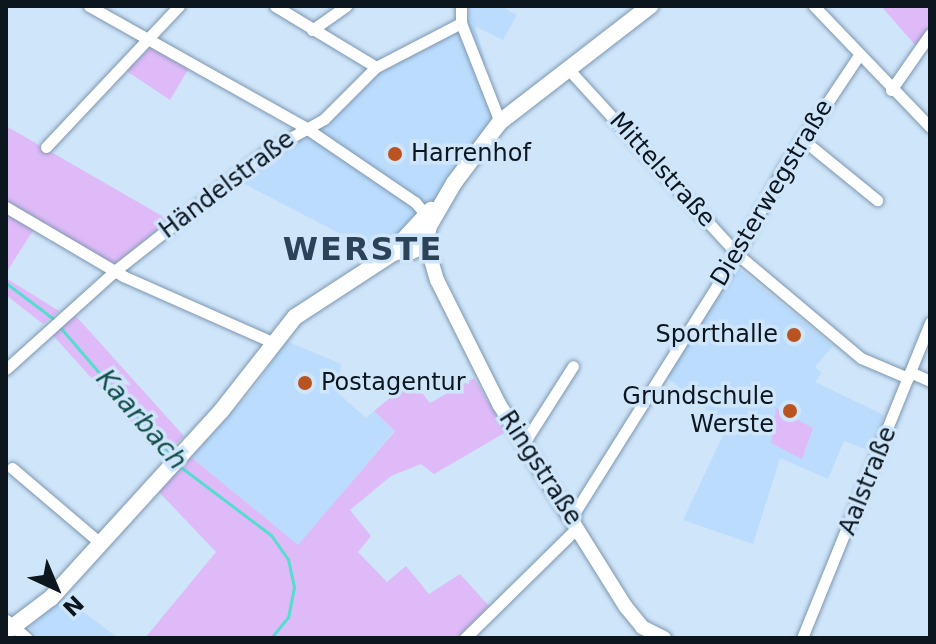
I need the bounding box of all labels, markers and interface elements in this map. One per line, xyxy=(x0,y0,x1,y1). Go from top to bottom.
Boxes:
street label: Diesterwegstraße xyxy=(705,95,839,291)
street label: Mittelstraße xyxy=(603,107,721,233)
street label: Händelstraße xyxy=(154,125,300,245)
place label: Harrenhof xyxy=(411,140,531,168)
marker: Harrenhof xyxy=(386,145,404,163)
district label: WERSTE xyxy=(283,230,443,268)
place label: Sporthalle xyxy=(656,321,778,349)
marker: Sporthalle xyxy=(785,326,803,344)
water label: Kaarbach xyxy=(89,364,193,476)
place label: Postagentur xyxy=(321,369,466,397)
marker: Postagentur xyxy=(296,374,314,392)
place label: Grundschule Werste xyxy=(622,383,774,439)
marker: Grundschule Werste xyxy=(781,402,799,420)
street label: Ringstraße xyxy=(492,406,588,530)
street label: Aalstraße xyxy=(833,423,903,539)
north arrow xyxy=(16,548,96,628)
text: N xyxy=(58,590,88,621)

